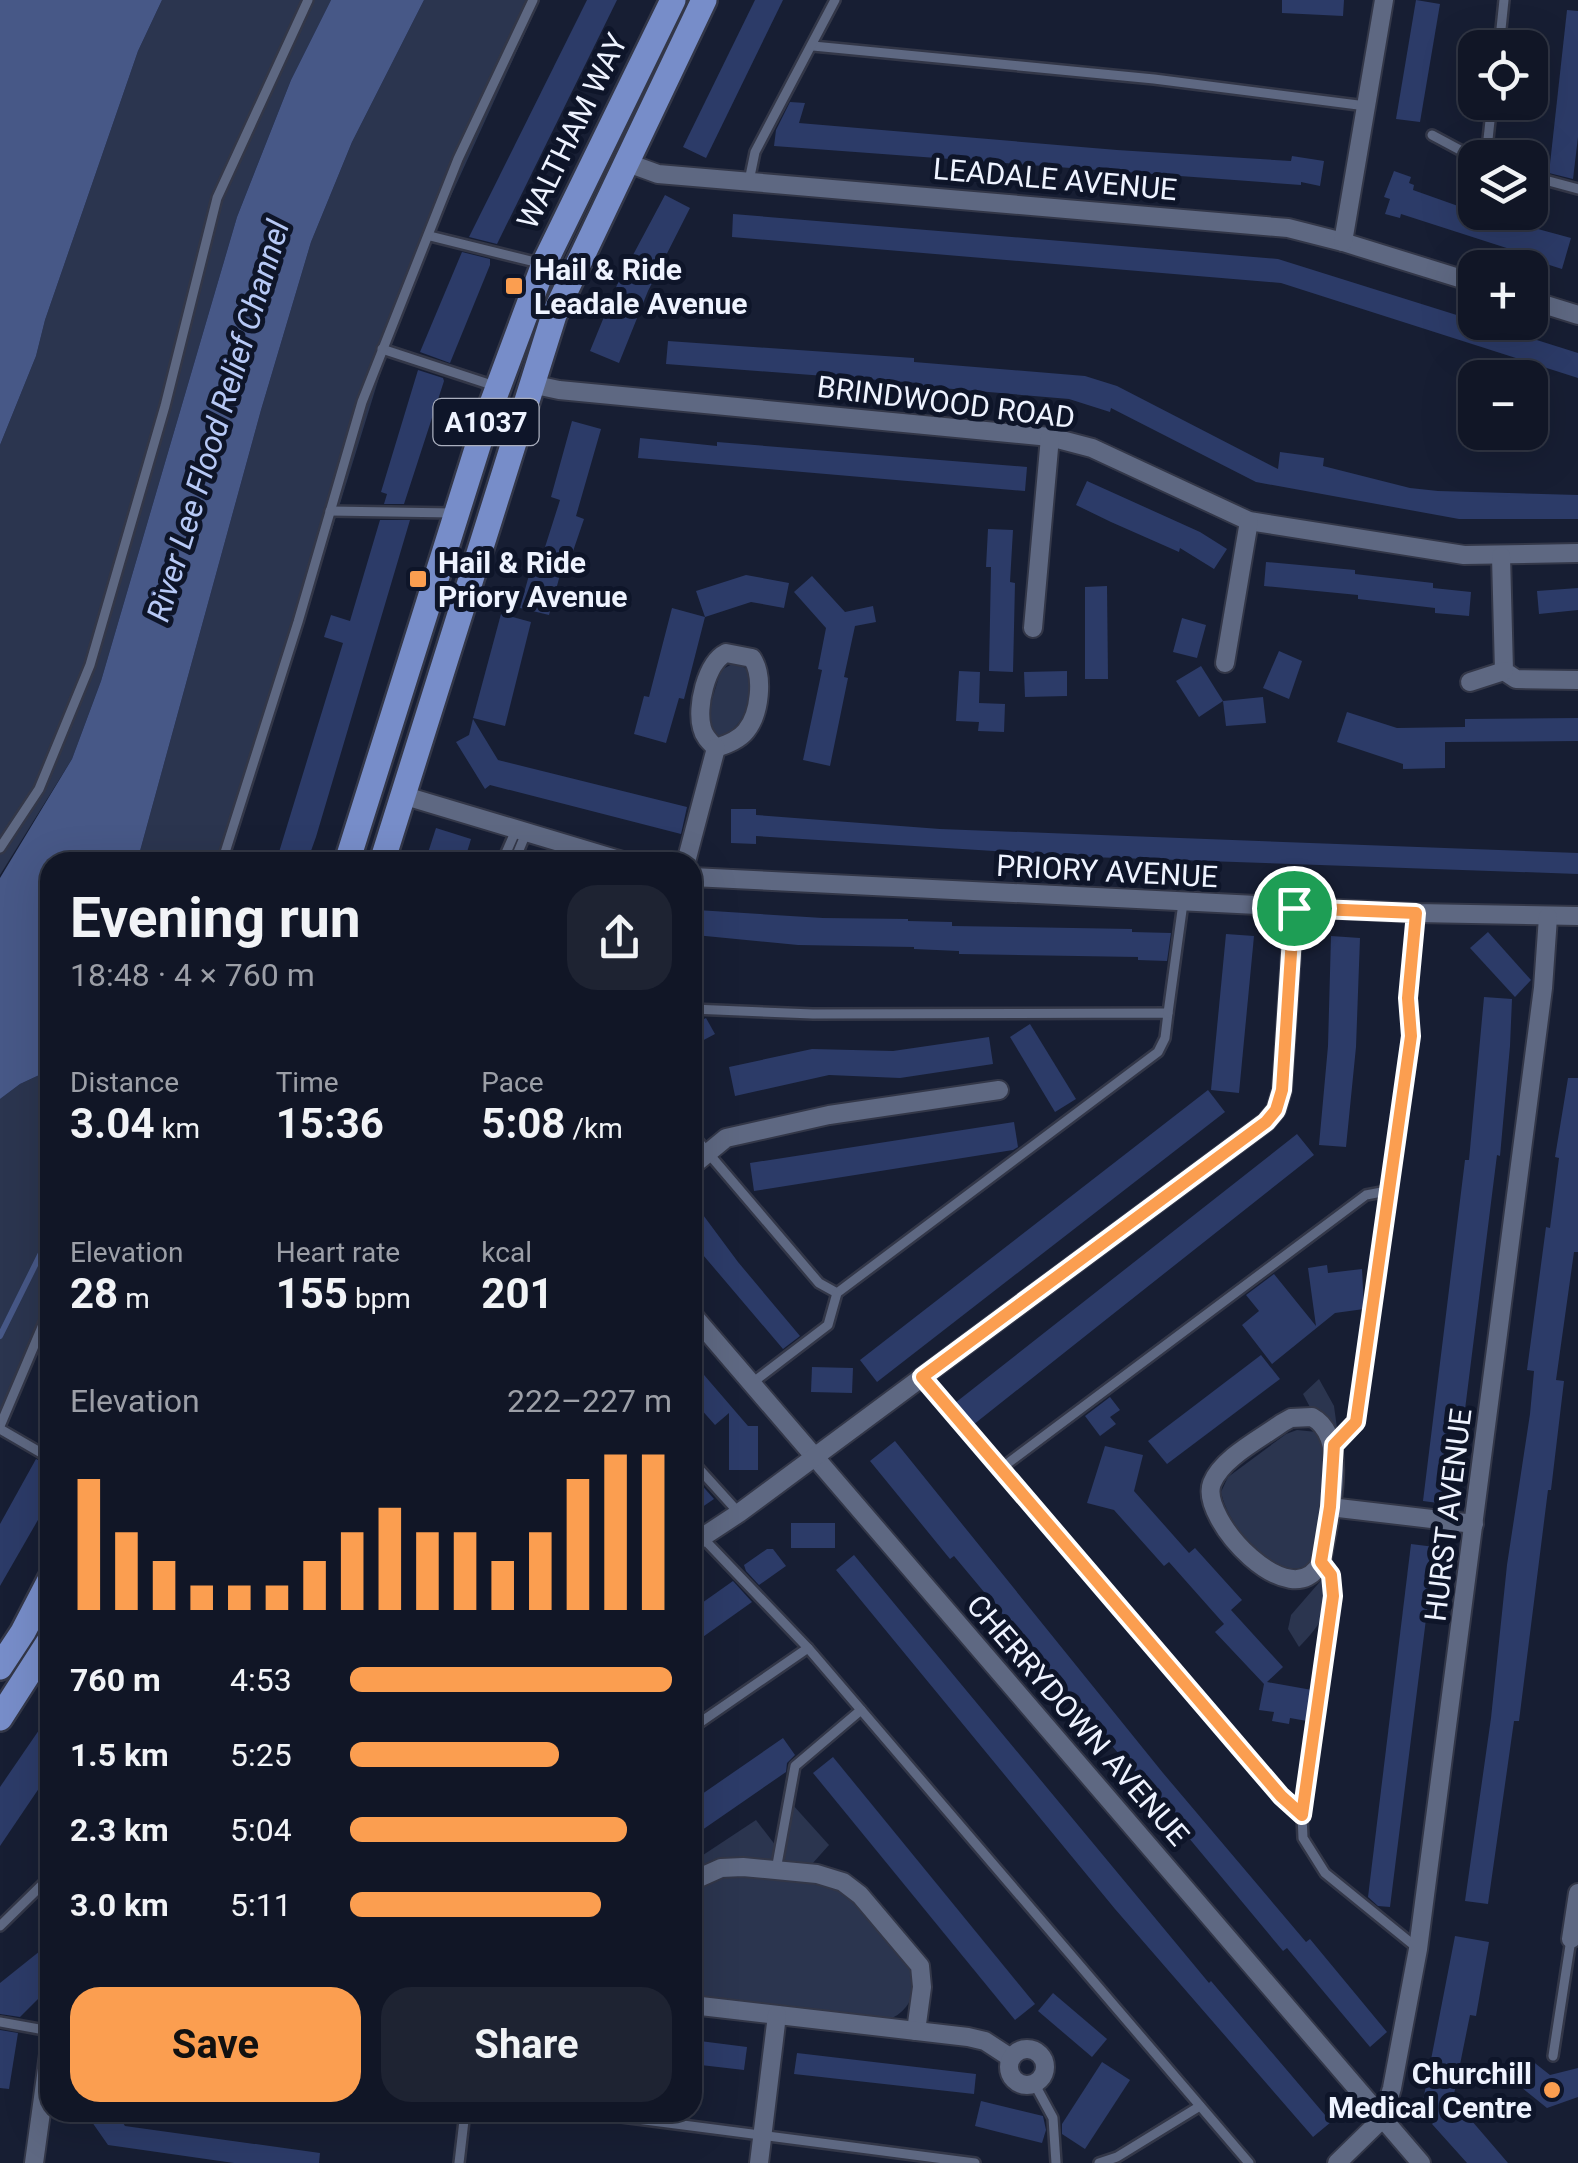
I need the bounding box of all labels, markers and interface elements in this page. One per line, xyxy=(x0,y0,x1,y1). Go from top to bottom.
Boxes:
street label: WALTHAM WAY xyxy=(510,28,634,234)
map controls xyxy=(1458,30,1548,450)
button: locate xyxy=(1458,30,1548,120)
button: layers xyxy=(1458,140,1548,230)
street label: LEADALE AVENUE xyxy=(932,151,1178,207)
water label: River Lee Flood Relief Channel xyxy=(139,215,297,626)
button: + xyxy=(1458,250,1548,340)
place label: Hail & Ride Leadale Avenue xyxy=(534,252,747,321)
marker: Hail & Ride Leadale Avenue xyxy=(503,275,525,297)
button: − xyxy=(1458,360,1548,450)
street label: BRINDWOOD ROAD xyxy=(815,369,1077,435)
road number: A1037 xyxy=(434,399,538,445)
place label: Hail & Ride Priory Avenue xyxy=(438,545,627,614)
marker: Hail & Ride Priory Avenue xyxy=(407,568,429,590)
street label: PRIORY AVENUE xyxy=(995,848,1219,894)
pin xyxy=(1252,866,1337,951)
icon: arrive xyxy=(1267,881,1322,936)
button: share xyxy=(567,885,672,990)
text: Evening run xyxy=(70,886,361,950)
text: 18:48 · 4 × 760 m xyxy=(70,956,315,994)
text: Distance xyxy=(70,1066,179,1099)
text: Time xyxy=(276,1066,339,1099)
text: Pace xyxy=(481,1066,544,1099)
text: 3.04 xyxy=(70,1099,154,1148)
text: 15:36 xyxy=(276,1099,384,1148)
text: 5:08 xyxy=(481,1099,565,1148)
text: km xyxy=(154,1112,200,1145)
text: /km xyxy=(565,1112,623,1145)
text: Elevation xyxy=(70,1236,183,1269)
text: Heart rate xyxy=(276,1236,400,1269)
text: kcal xyxy=(481,1236,532,1269)
text: 28 xyxy=(70,1269,118,1318)
text: 155 xyxy=(276,1269,348,1318)
text: 201 xyxy=(481,1269,554,1318)
text: m xyxy=(118,1282,150,1315)
text: bpm xyxy=(348,1282,411,1315)
text: Elevation xyxy=(70,1382,200,1420)
text: 222–227 m xyxy=(507,1382,672,1420)
street label: HURST AVENUE xyxy=(1418,1407,1478,1623)
street label: CHERRYDOWN AVENUE xyxy=(960,1588,1196,1852)
text: 760 m xyxy=(70,1661,161,1699)
text: 4:53 xyxy=(230,1661,292,1699)
text: 1.5 km xyxy=(70,1736,169,1774)
text: 5:25 xyxy=(230,1736,292,1774)
text: 2.3 km xyxy=(70,1811,169,1849)
text: 5:04 xyxy=(230,1811,292,1849)
text: 3.0 km xyxy=(70,1886,169,1924)
text: 5:11 xyxy=(230,1886,292,1924)
button: Save xyxy=(70,1987,361,2102)
button: Share xyxy=(381,1987,672,2102)
place label: Churchill Medical Centre xyxy=(1328,2056,1532,2125)
marker: Churchill Medical Centre xyxy=(1541,2079,1563,2101)

